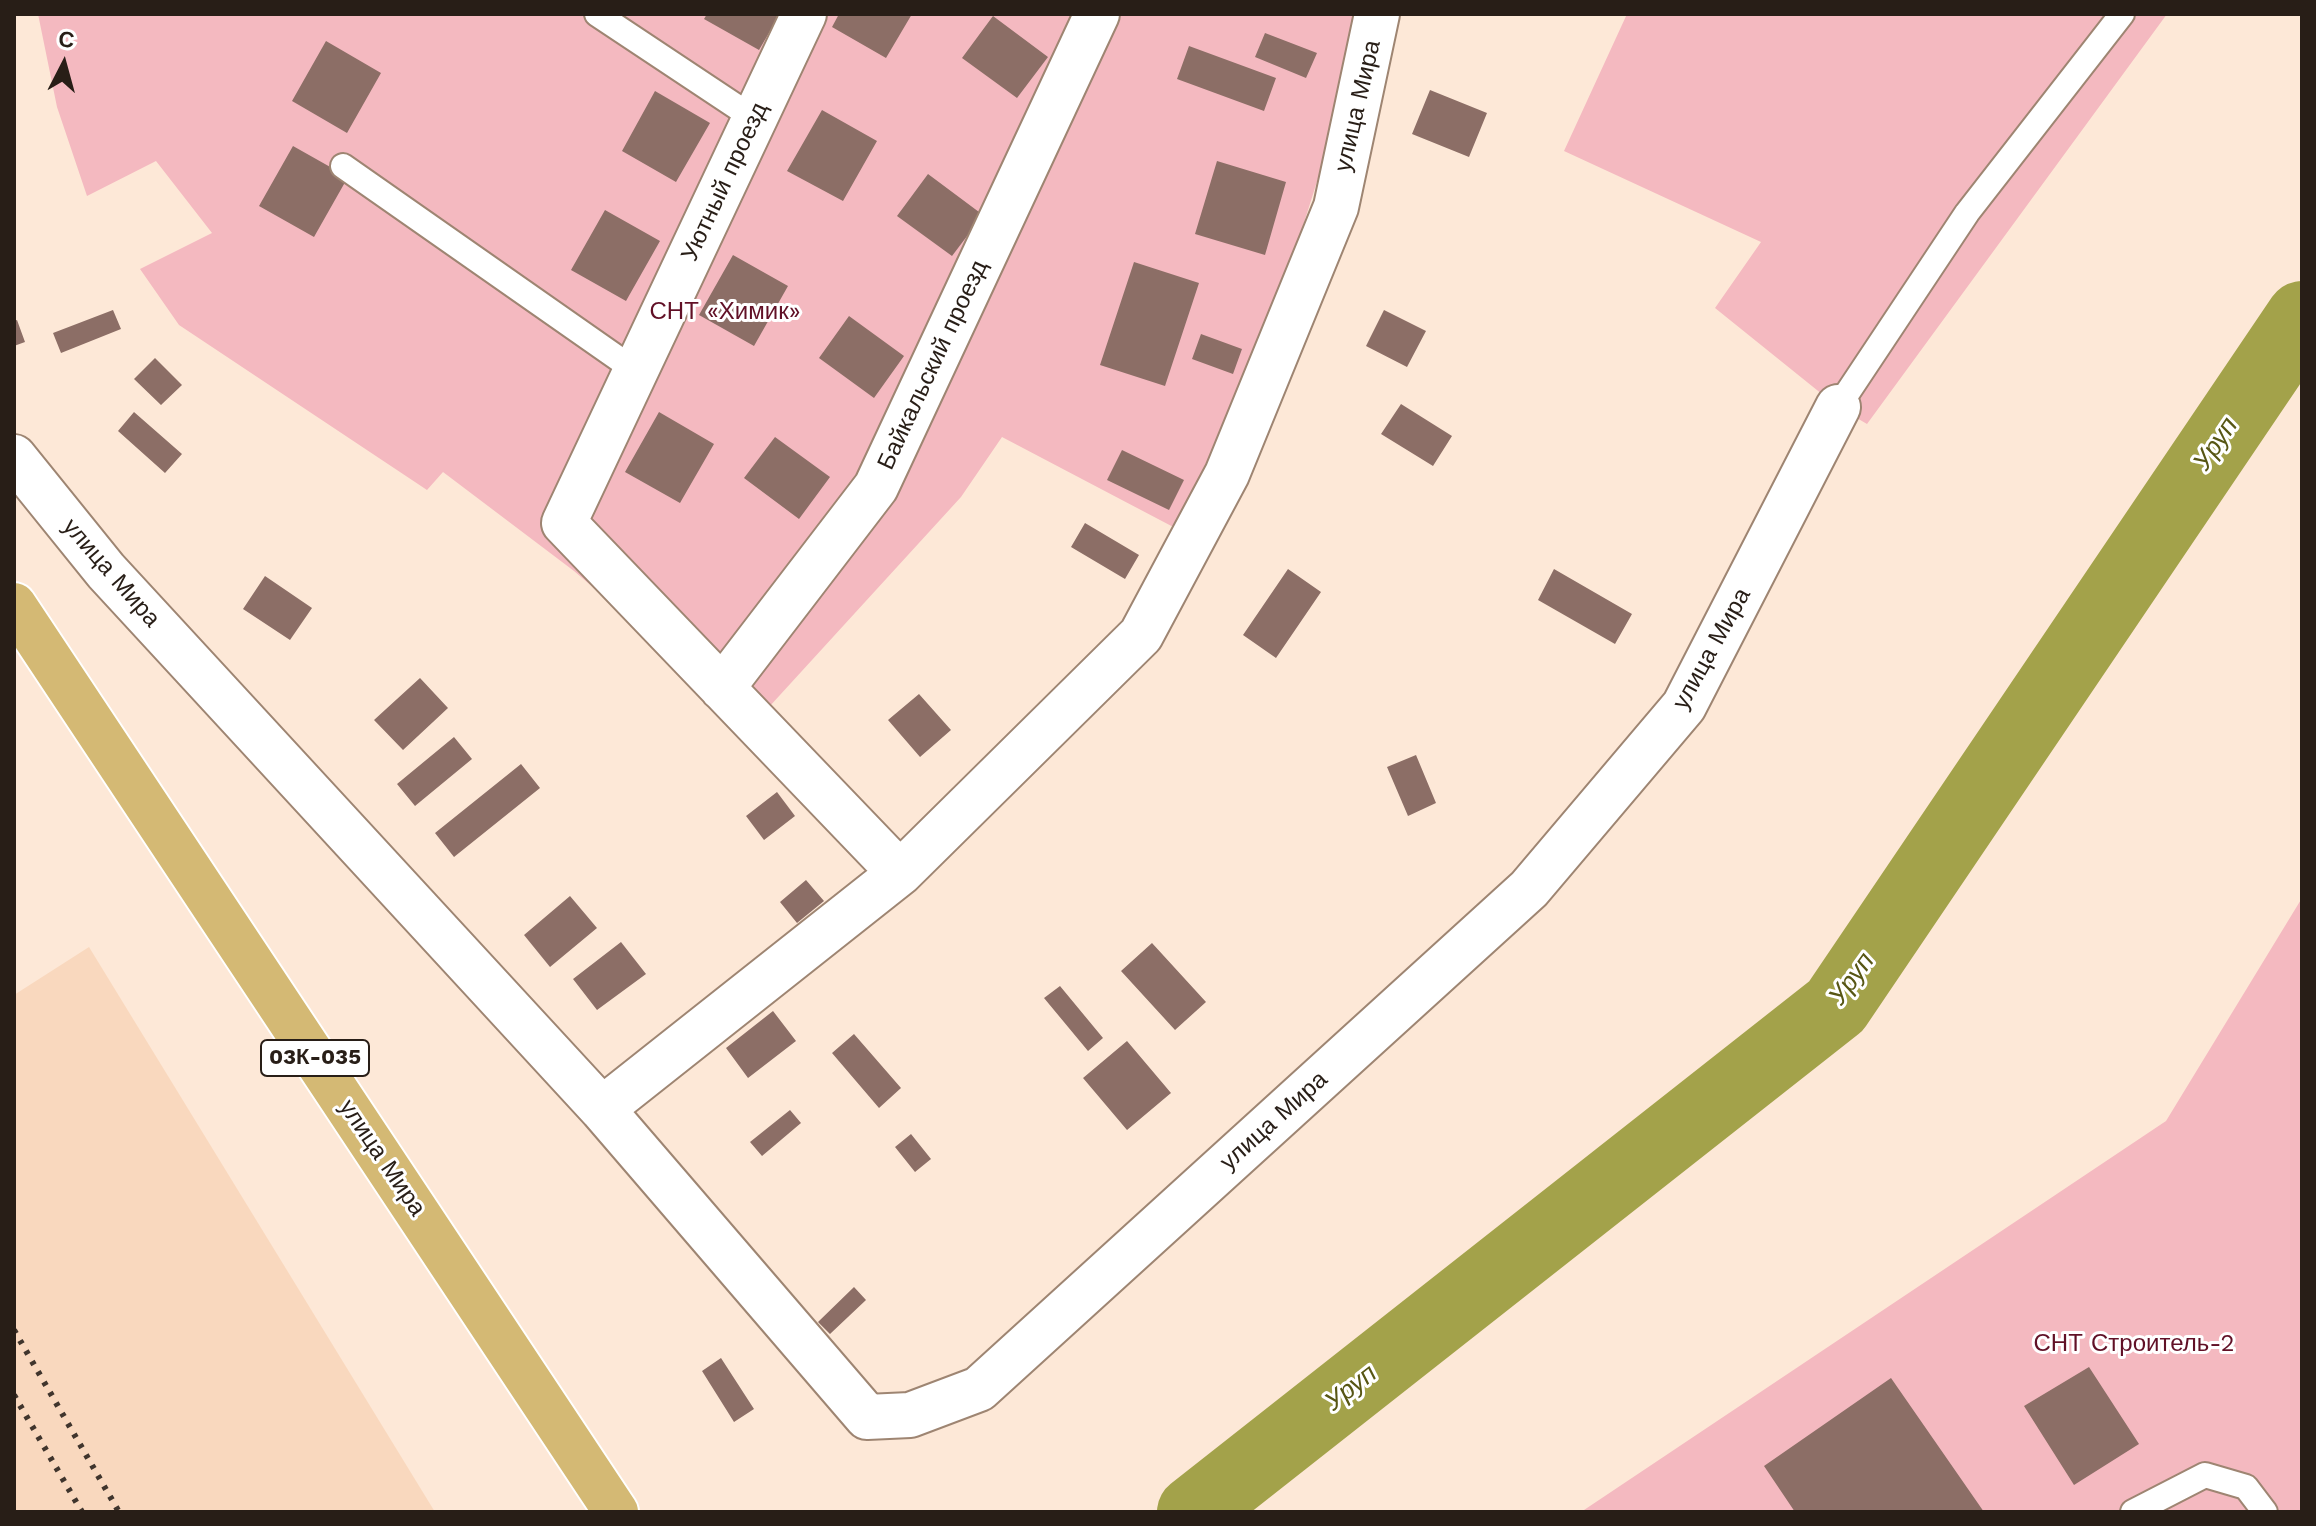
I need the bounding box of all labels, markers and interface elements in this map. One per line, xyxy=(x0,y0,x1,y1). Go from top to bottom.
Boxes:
north arrow xyxy=(24,24,104,104)
text: С xyxy=(57,26,76,53)
street label: улица Мира xyxy=(1329,37,1387,175)
street label: Уютный проезд xyxy=(676,98,774,266)
street label: Байкальский проезд xyxy=(872,256,994,474)
park label: СНТ «Химик» xyxy=(650,298,800,326)
water label: Уруп xyxy=(2187,412,2245,476)
street label: улица Мира xyxy=(56,513,166,633)
street label: улица Мира xyxy=(1667,583,1757,715)
water label: Уруп xyxy=(1823,947,1881,1011)
road number: 03К-035 xyxy=(261,1040,369,1076)
street label: улица Мира xyxy=(1214,1065,1334,1177)
street label: улица Мира xyxy=(333,1094,431,1222)
park label: СНТ Строитель-2 xyxy=(2034,1330,2234,1358)
water label: Уруп xyxy=(1319,1358,1383,1418)

